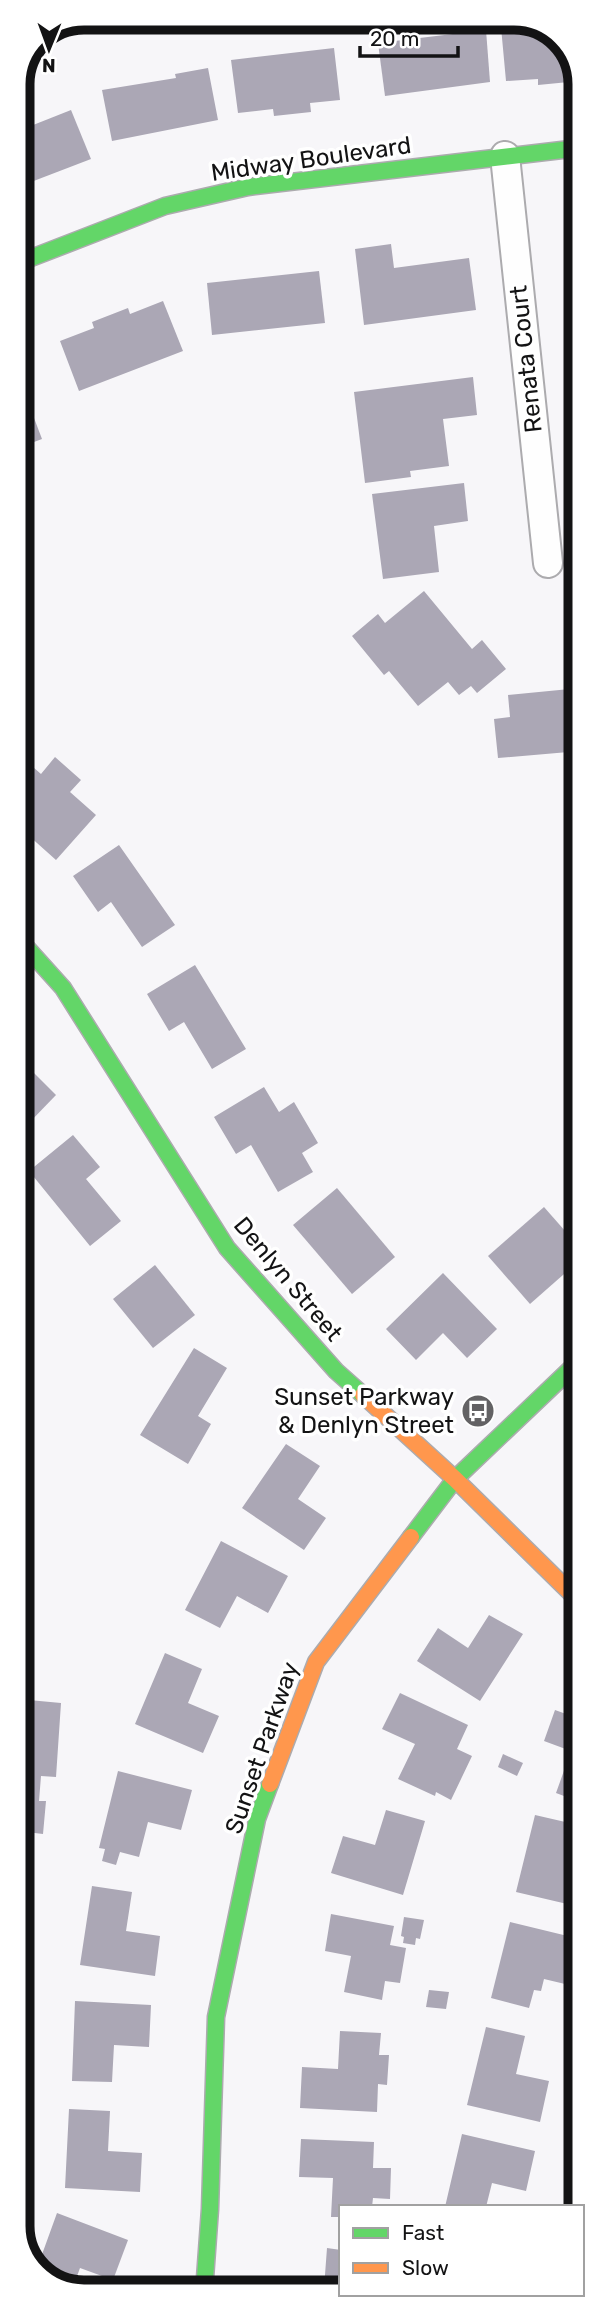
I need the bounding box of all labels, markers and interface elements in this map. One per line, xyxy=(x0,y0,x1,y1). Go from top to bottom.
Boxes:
north arrow xyxy=(14,14,84,84)
scale bar xyxy=(360,14,458,58)
text: 20 m xyxy=(370,26,419,51)
text: N xyxy=(42,54,56,77)
street label: Midway Boulevard xyxy=(209,131,413,187)
street label: Renata Court xyxy=(504,284,548,434)
street label: Denlyn Street xyxy=(228,1211,348,1347)
place label: Sunset Parkway & Denlyn Street xyxy=(274,1383,454,1439)
bus stop icon: Sunset Parkway & Denlyn Street xyxy=(459,1392,497,1430)
street label: Sunset Parkway xyxy=(219,1658,305,1838)
legend xyxy=(339,2205,584,2296)
text: Fast xyxy=(402,2220,444,2245)
text: Slow xyxy=(402,2255,449,2280)

